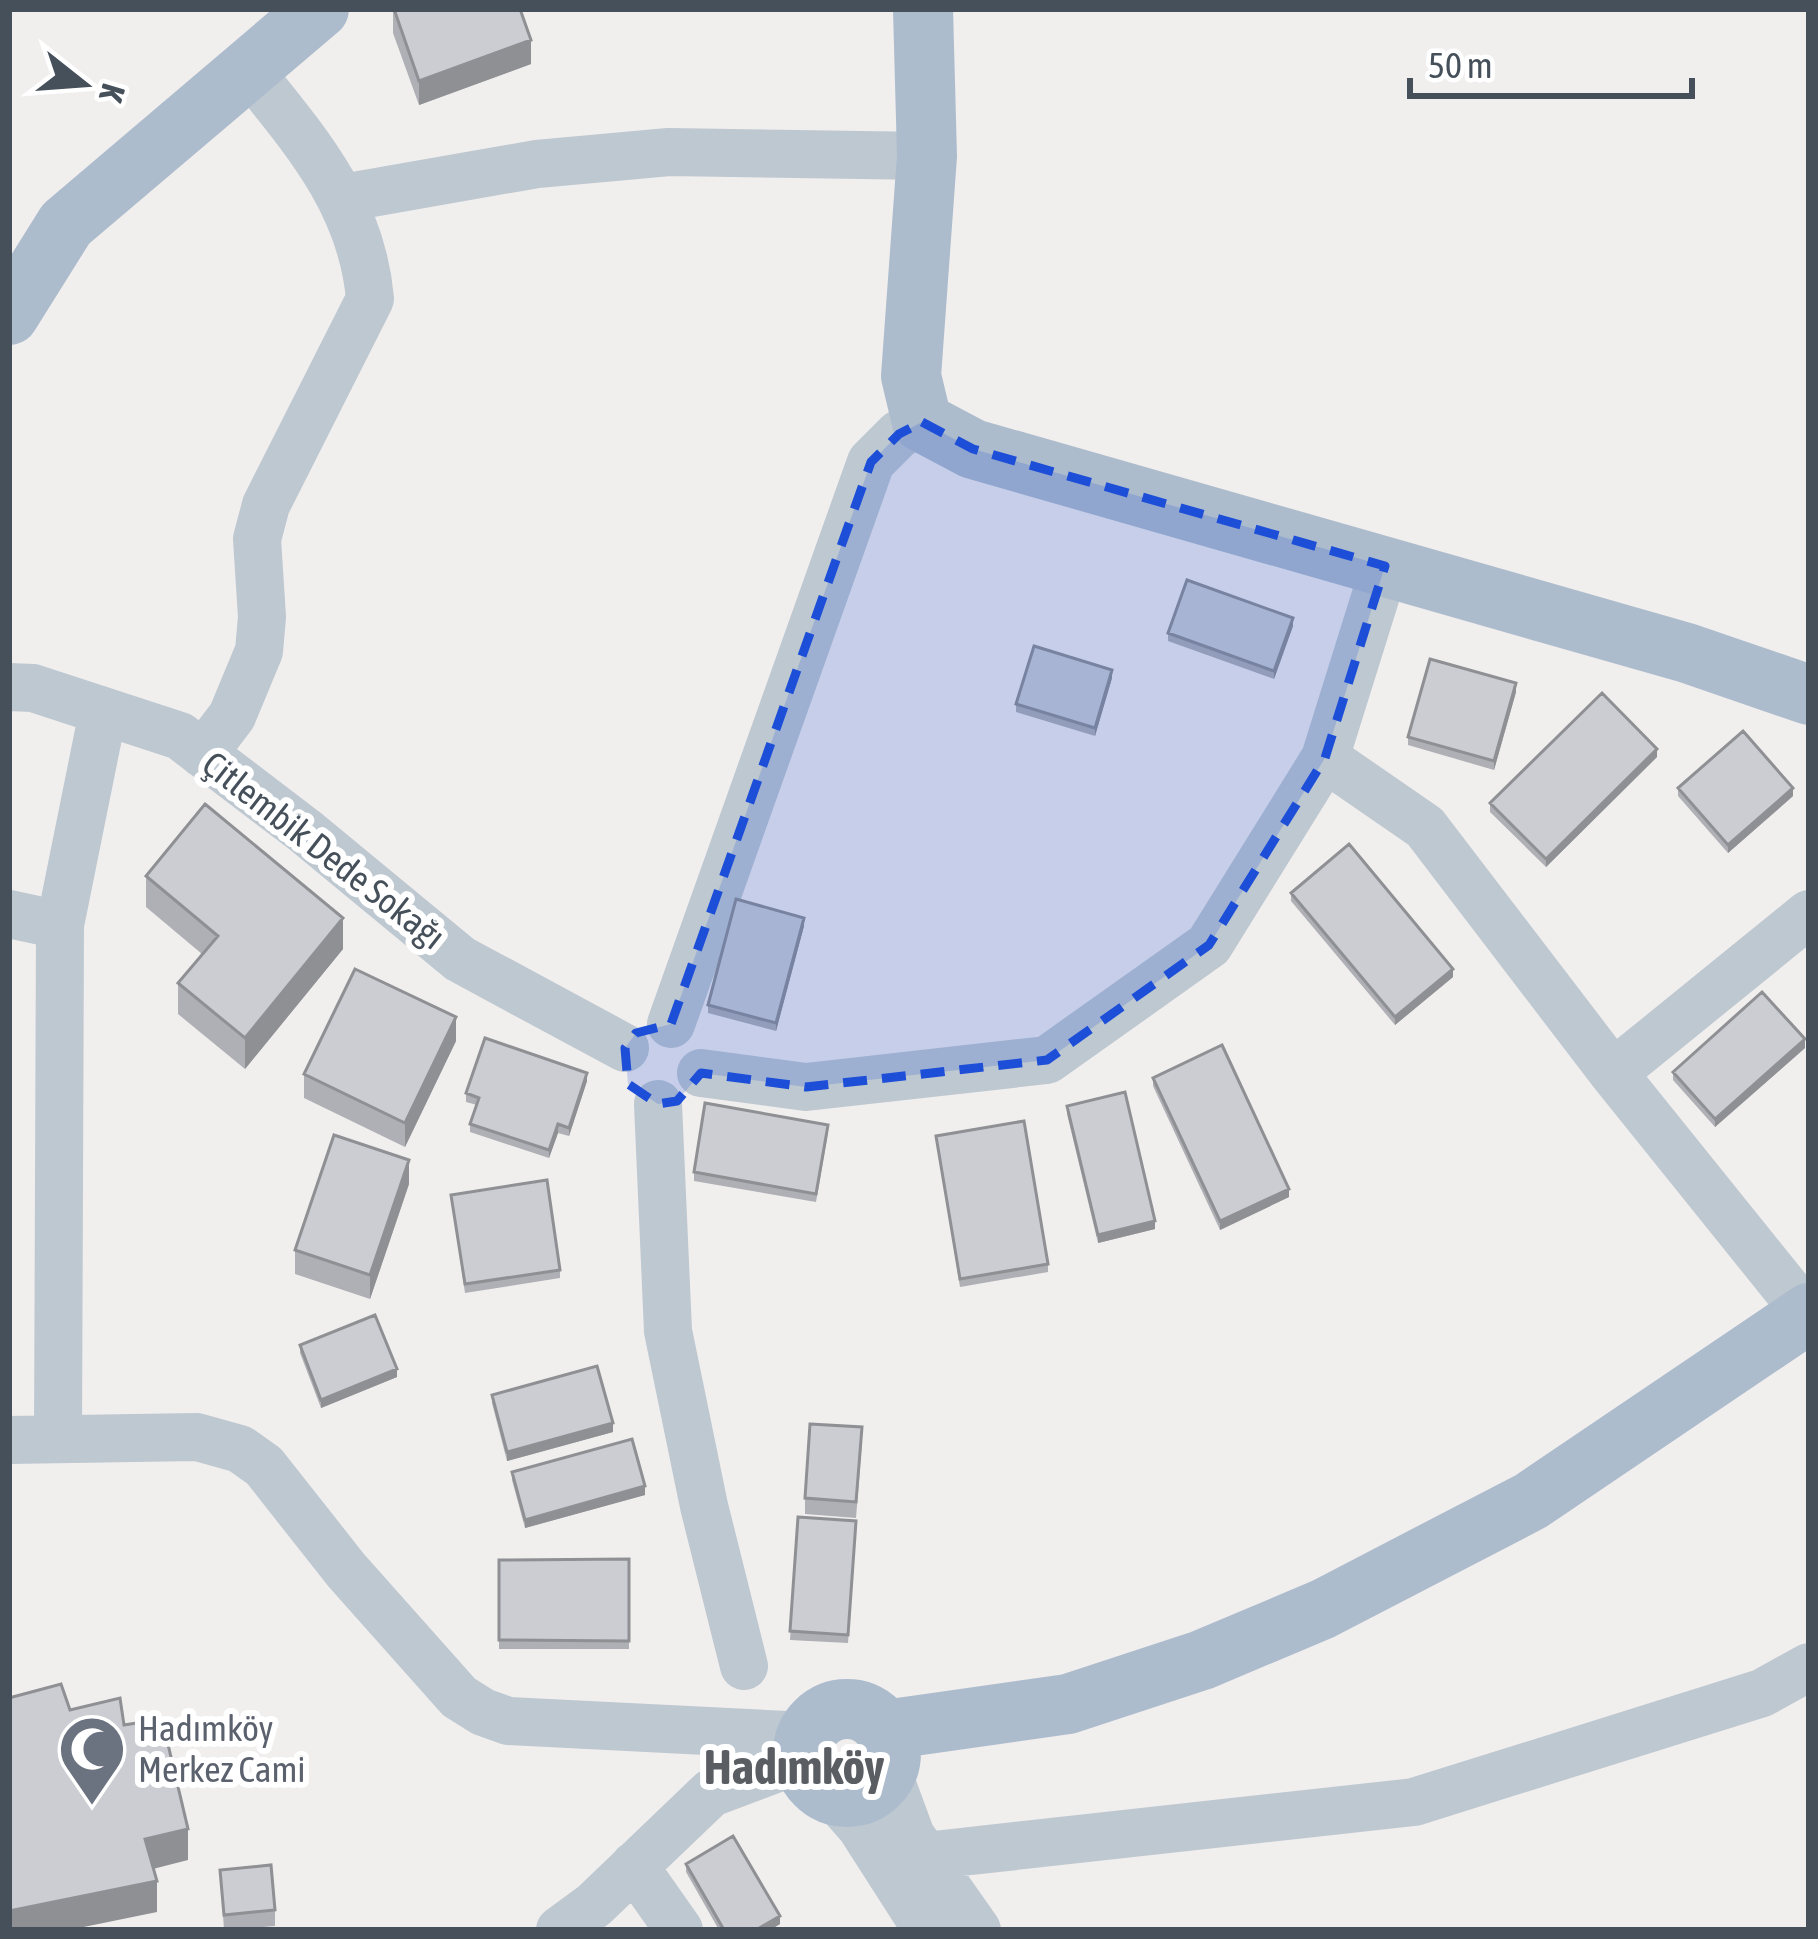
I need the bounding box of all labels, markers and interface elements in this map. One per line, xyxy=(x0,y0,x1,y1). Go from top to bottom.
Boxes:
north arrow xyxy=(24,24,144,144)
scale bar xyxy=(1410,24,1692,98)
text: 50 m xyxy=(1428,44,1493,86)
text: K xyxy=(92,79,133,107)
street label: Çitlembik Dede Sokağı xyxy=(195,743,453,957)
place label: Hadımköy Merkez Cami xyxy=(138,1707,306,1790)
mosque icon: Hadımköy Merkez Cami xyxy=(57,1714,127,1808)
district label: Hadımköy xyxy=(704,1739,885,1794)

